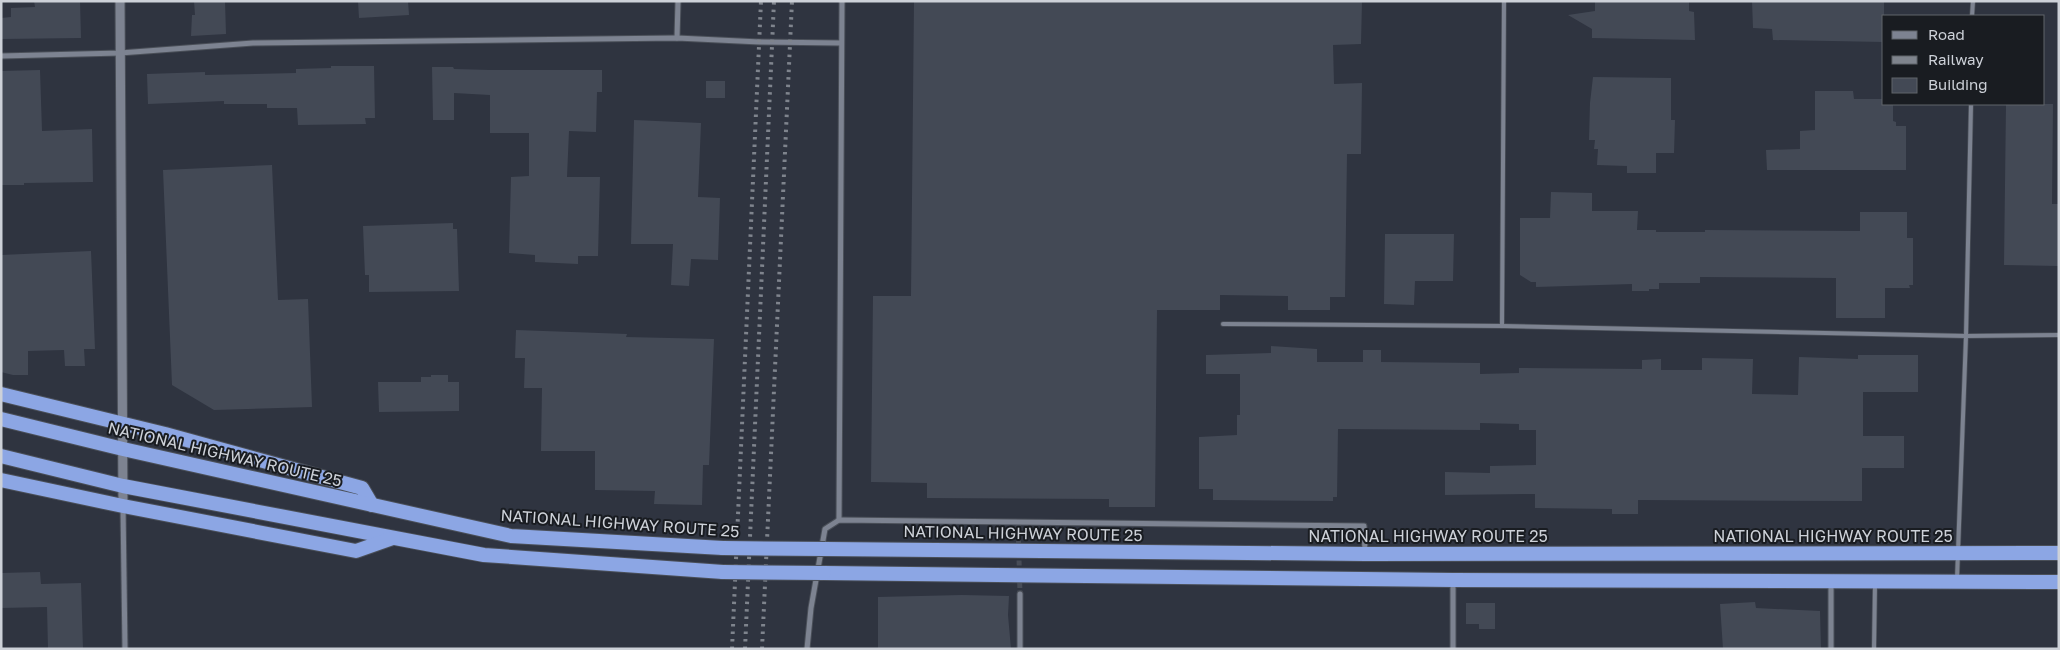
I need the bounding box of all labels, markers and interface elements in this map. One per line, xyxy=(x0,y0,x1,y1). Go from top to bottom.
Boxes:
legend xyxy=(1882,15,2045,105)
text: Road xyxy=(1928,25,1965,43)
text: Railway xyxy=(1928,50,1984,68)
text: Building xyxy=(1928,75,1988,93)
street label: NATIONAL HIGHWAY ROUTE 25 xyxy=(106,417,344,491)
street label: NATIONAL HIGHWAY ROUTE 25 xyxy=(500,505,740,541)
street label: NATIONAL HIGHWAY ROUTE 25 xyxy=(903,521,1143,545)
street label: NATIONAL HIGHWAY ROUTE 25 xyxy=(1308,526,1548,546)
street label: NATIONAL HIGHWAY ROUTE 25 xyxy=(1713,526,1953,546)

